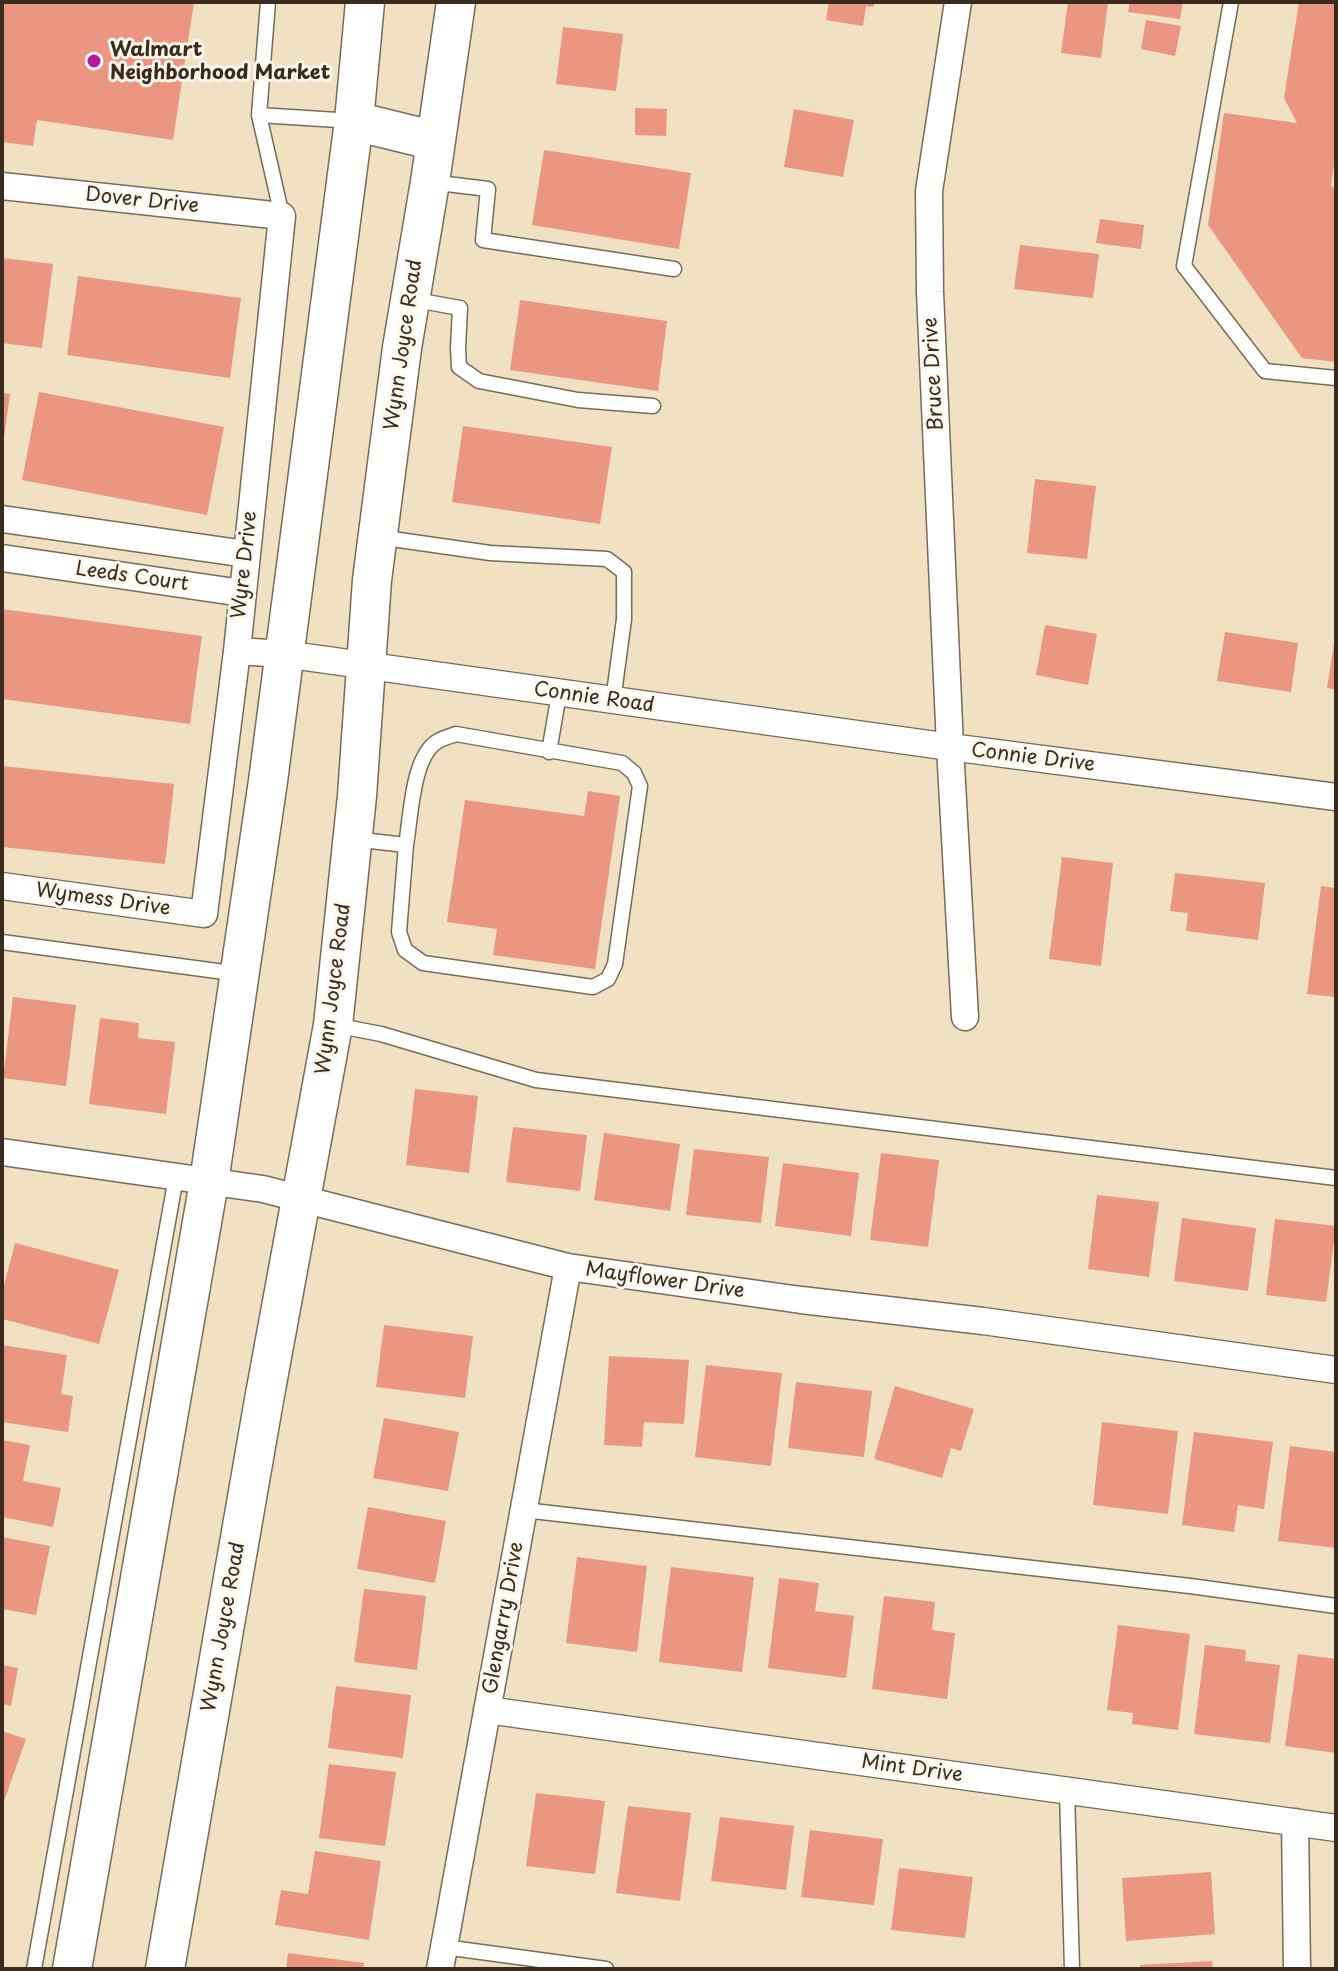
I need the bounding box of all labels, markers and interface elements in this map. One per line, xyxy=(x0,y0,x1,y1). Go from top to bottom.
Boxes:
place label: Walmart Neighborhood Market xyxy=(110,38,330,85)
marker: Walmart Neighborhood Market xyxy=(85,52,103,70)
street label: Dover Drive xyxy=(84,183,200,219)
street label: Wynn Joyce Road xyxy=(380,258,428,432)
street label: Bruce Drive xyxy=(919,316,949,432)
street label: Wyre Drive xyxy=(227,510,263,620)
street label: Leeds Court xyxy=(74,557,190,597)
street label: Connie Road xyxy=(532,678,656,718)
street label: Connie Drive xyxy=(970,739,1096,777)
street label: Wymess Drive xyxy=(34,879,172,921)
street label: Wynn Joyce Road xyxy=(312,902,356,1076)
street label: Mayflower Drive xyxy=(584,1258,746,1304)
street label: Wynn Joyce Road xyxy=(197,1540,251,1714)
street label: Glengarry Drive xyxy=(479,1540,529,1696)
street label: Mint Drive xyxy=(860,1750,964,1788)

